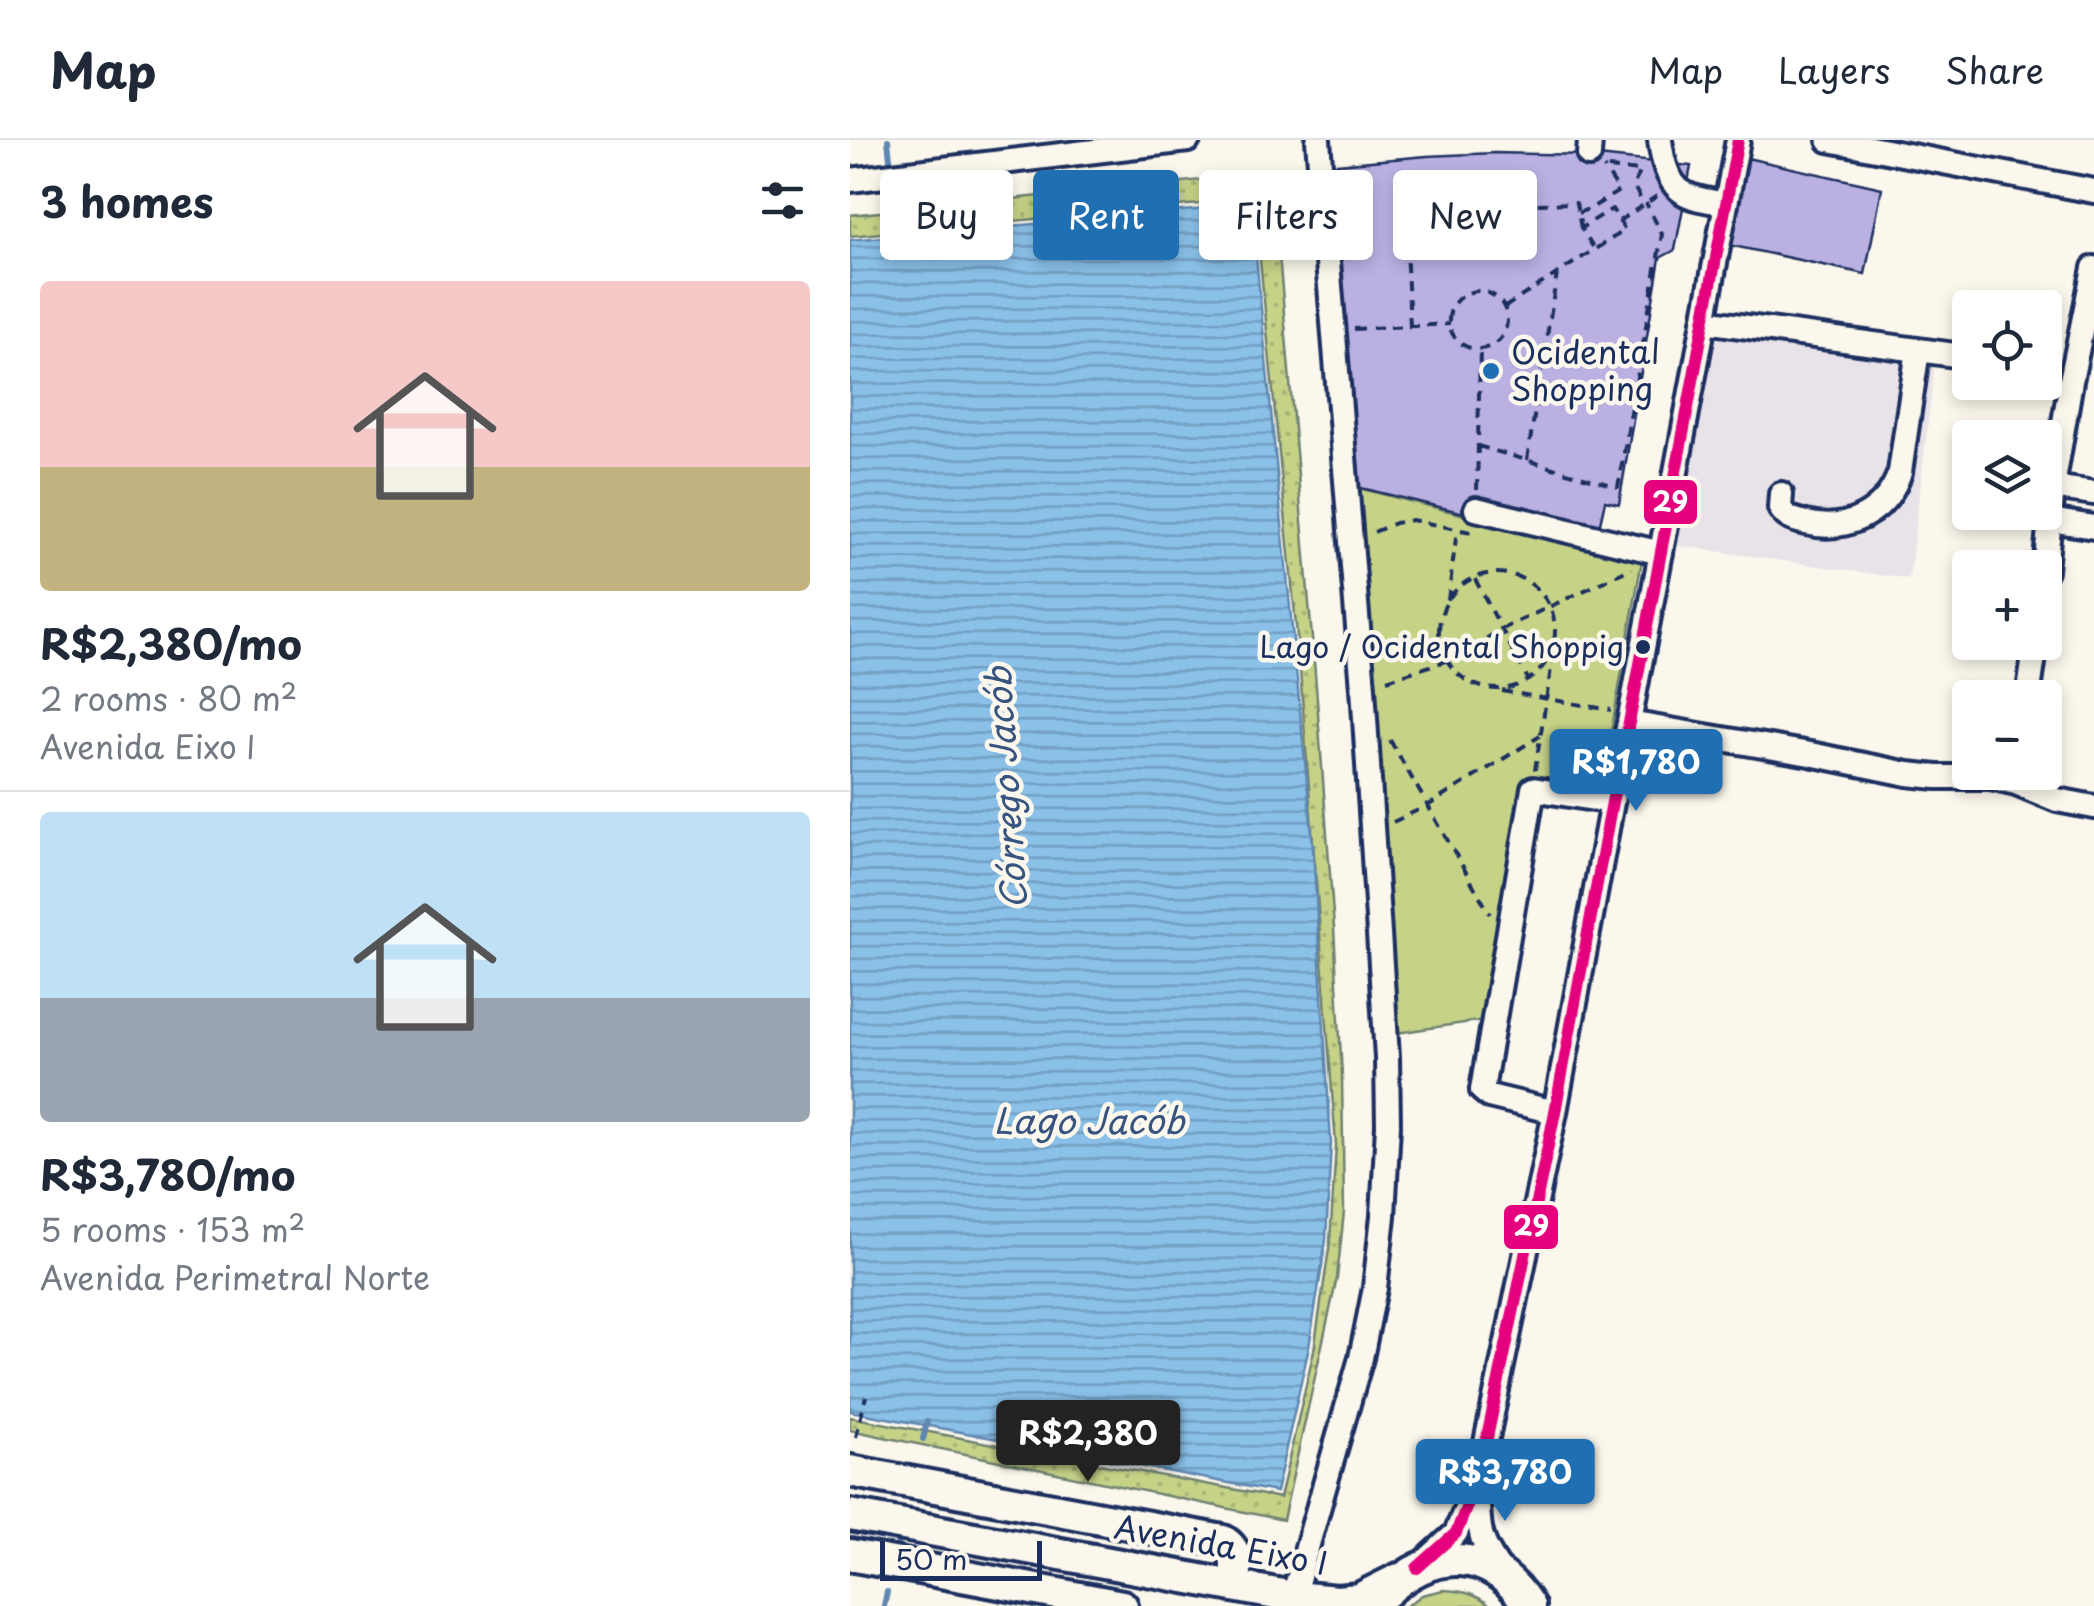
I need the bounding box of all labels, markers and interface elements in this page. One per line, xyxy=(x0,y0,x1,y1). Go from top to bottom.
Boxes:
text: Map xyxy=(50,33,156,105)
text: Map xyxy=(1648,43,1723,96)
text: Layers xyxy=(1778,43,1890,96)
text: Share xyxy=(1945,43,2044,96)
text: 3 homes xyxy=(40,169,213,232)
chip: Buy xyxy=(880,170,1013,260)
chip: Rent xyxy=(1033,170,1179,260)
chip: Filters xyxy=(1199,170,1373,260)
chip: New xyxy=(1393,170,1537,260)
icon: filters xyxy=(755,173,810,228)
map controls xyxy=(1952,290,2062,790)
button: locate xyxy=(1952,290,2062,400)
place label: Ocidental Shopping xyxy=(1511,327,1660,412)
icon: home xyxy=(335,346,515,526)
marker: Ocidental Shopping xyxy=(1480,360,1502,382)
button: layers xyxy=(1952,420,2062,530)
line badge: 29 xyxy=(1642,478,1699,526)
text: 29 xyxy=(1652,479,1688,522)
button: + xyxy=(1952,550,2062,660)
text: R$2,380/mo xyxy=(40,611,302,674)
place label: Lago / Ocidental Shoppig xyxy=(1259,623,1624,668)
marker: Lago / Ocidental Shoppig xyxy=(1633,637,1653,657)
water label: Córrego Jacób xyxy=(969,663,1039,911)
text: 2 rooms · 80 m² xyxy=(40,674,297,722)
button: − xyxy=(1952,680,2062,790)
text: Avenida Eixo I xyxy=(40,722,256,770)
pin: R$1,780 xyxy=(1544,729,1728,814)
text: R$1,780 xyxy=(1572,737,1700,785)
icon: home xyxy=(335,877,515,1057)
water label: Lago Jacób xyxy=(994,1093,1186,1146)
text: R$3,780/mo xyxy=(40,1142,296,1205)
line badge: 29 xyxy=(1502,1203,1560,1251)
text: 29 xyxy=(1513,1203,1549,1246)
text: 5 rooms · 153 m² xyxy=(40,1205,305,1253)
text: Avenida Perimetral Norte xyxy=(40,1253,430,1301)
pin: R$2,380 xyxy=(996,1400,1180,1485)
text: R$2,380 xyxy=(1018,1408,1158,1456)
pin: R$3,780 xyxy=(1413,1439,1597,1524)
text: R$3,780 xyxy=(1438,1447,1572,1495)
street label: Avenida Eixo I xyxy=(1111,1502,1332,1586)
scale bar xyxy=(880,1536,1042,1580)
text: 50 m xyxy=(895,1537,968,1580)

